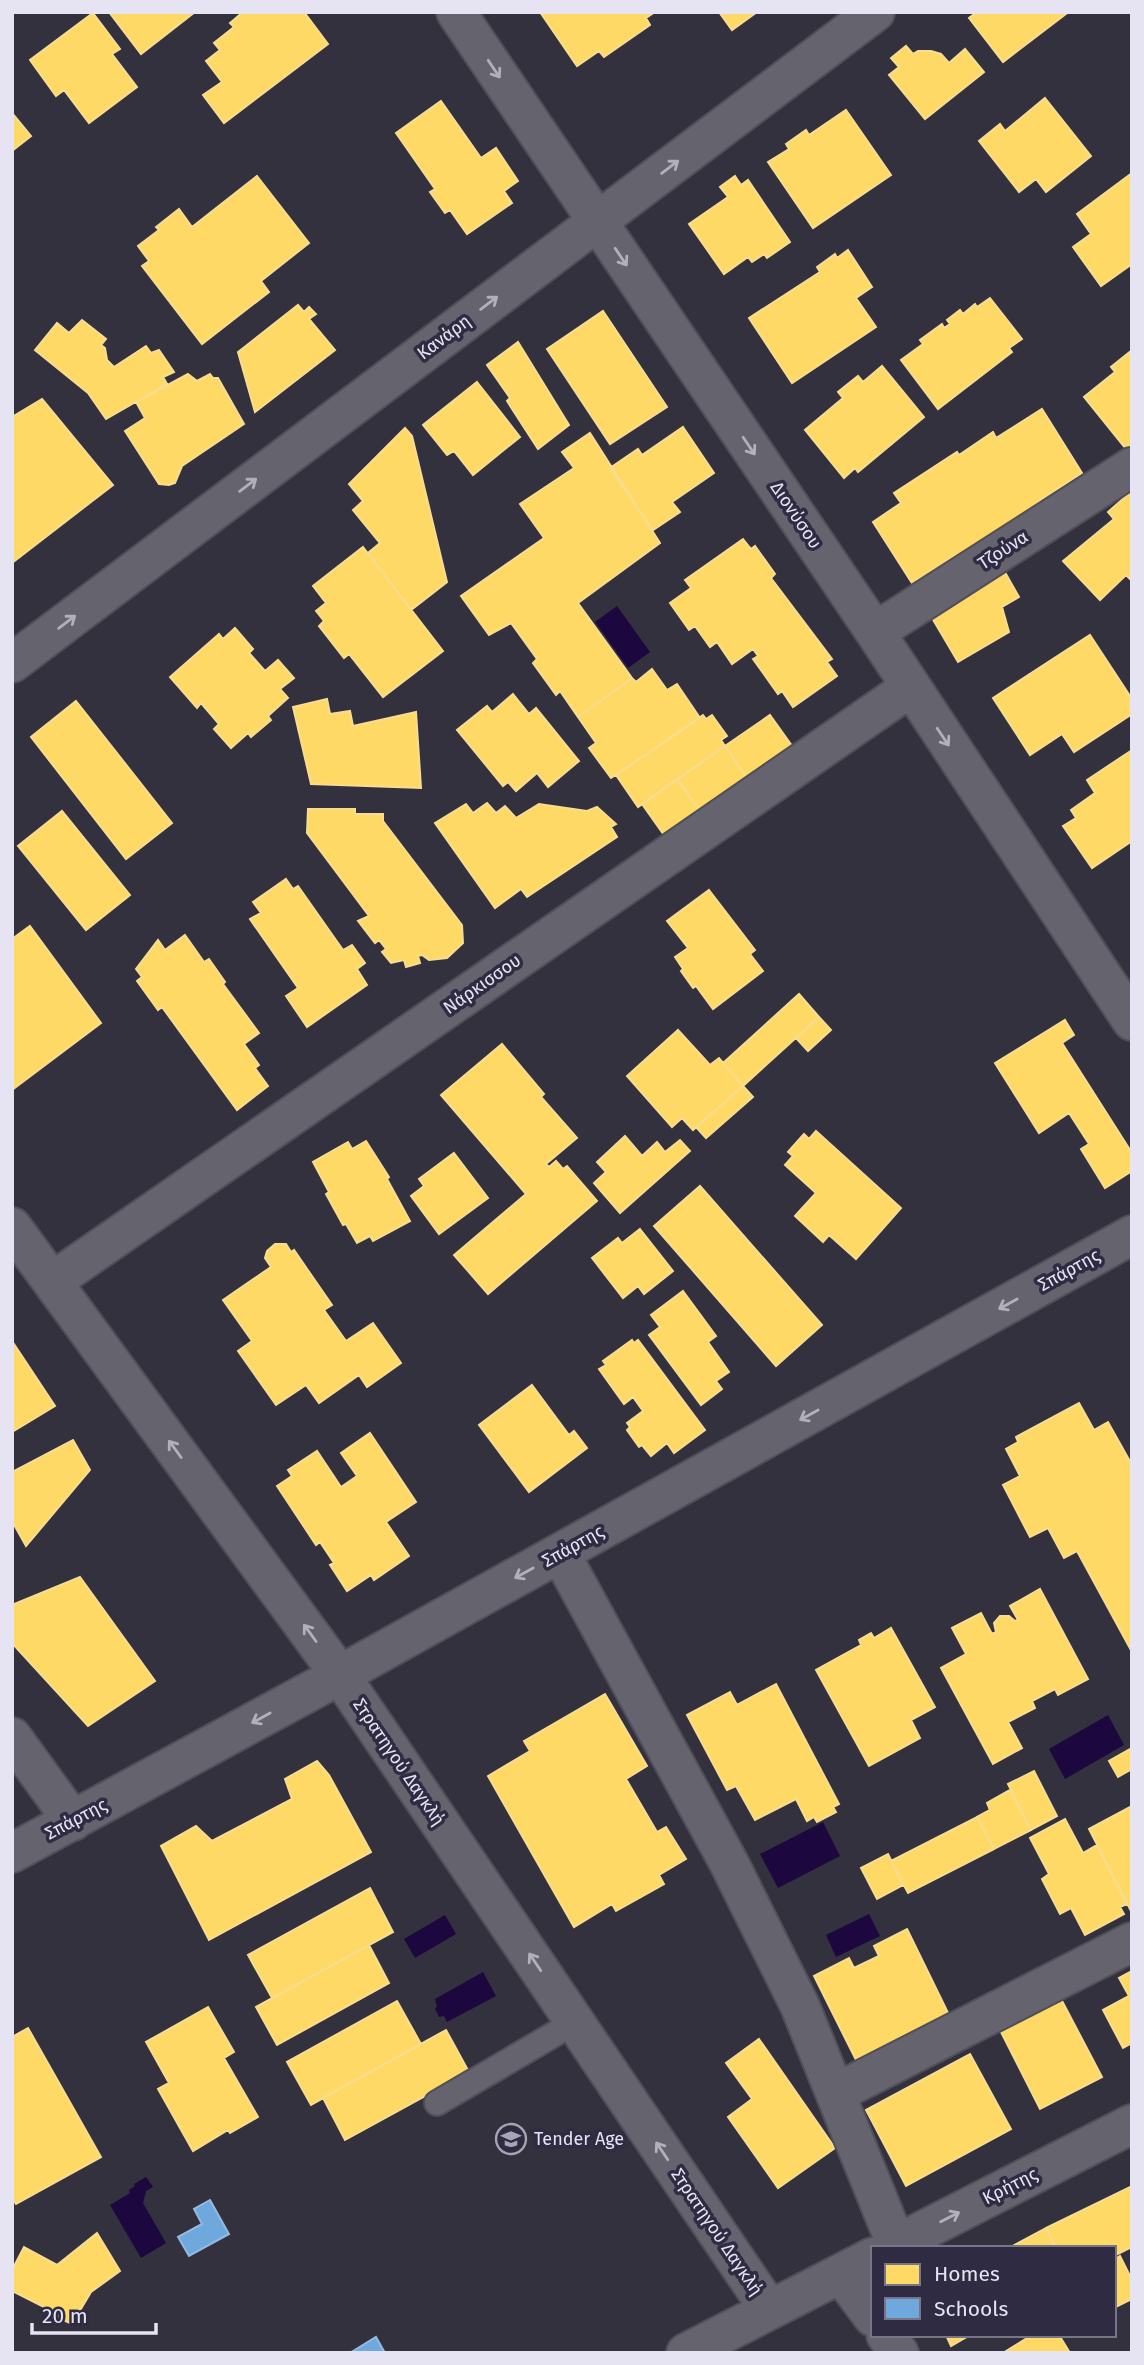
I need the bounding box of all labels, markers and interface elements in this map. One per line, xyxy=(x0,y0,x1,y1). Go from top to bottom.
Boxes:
one-way arrow xyxy=(487,59,501,78)
one-way arrow xyxy=(661,159,679,174)
one-way arrow xyxy=(614,247,628,266)
one-way arrow xyxy=(479,296,498,311)
street label: Κανάρη xyxy=(413,310,475,364)
one-way arrow xyxy=(742,436,756,455)
one-way arrow xyxy=(239,477,257,492)
street label: Διονύσου xyxy=(766,477,826,553)
street label: Τζούνα xyxy=(974,526,1032,574)
one-way arrow xyxy=(57,614,76,629)
one-way arrow xyxy=(937,726,951,746)
street label: Νάρκισσου xyxy=(439,949,525,1019)
street label: Σπάρτης xyxy=(1034,1244,1104,1296)
one-way arrow xyxy=(998,1298,1019,1311)
one-way arrow xyxy=(799,1409,820,1422)
one-way arrow xyxy=(168,1440,183,1459)
street label: Σπάρτης xyxy=(538,1520,608,1572)
one-way arrow xyxy=(515,1566,535,1580)
one-way arrow xyxy=(302,1624,317,1643)
street label: Στρατηγού Δαγκλή xyxy=(348,1694,450,1830)
one-way arrow xyxy=(251,1712,272,1725)
street label: Σπάρτης xyxy=(41,1793,111,1844)
one-way arrow xyxy=(527,1953,541,1973)
school or university icon: Tender Age xyxy=(494,2122,528,2156)
place label: Tender Age xyxy=(534,2128,624,2150)
one-way arrow xyxy=(655,2142,669,2161)
street label: Κρήτης xyxy=(979,2163,1042,2209)
street label: Στρατηγού Δαγκλή xyxy=(666,2164,768,2300)
one-way arrow xyxy=(939,2209,960,2223)
legend xyxy=(871,2246,1116,2337)
text: Homes xyxy=(934,2261,1000,2287)
scale bar xyxy=(32,2292,156,2336)
text: Schools xyxy=(934,2296,1008,2322)
text: 20 m xyxy=(42,2303,88,2329)

